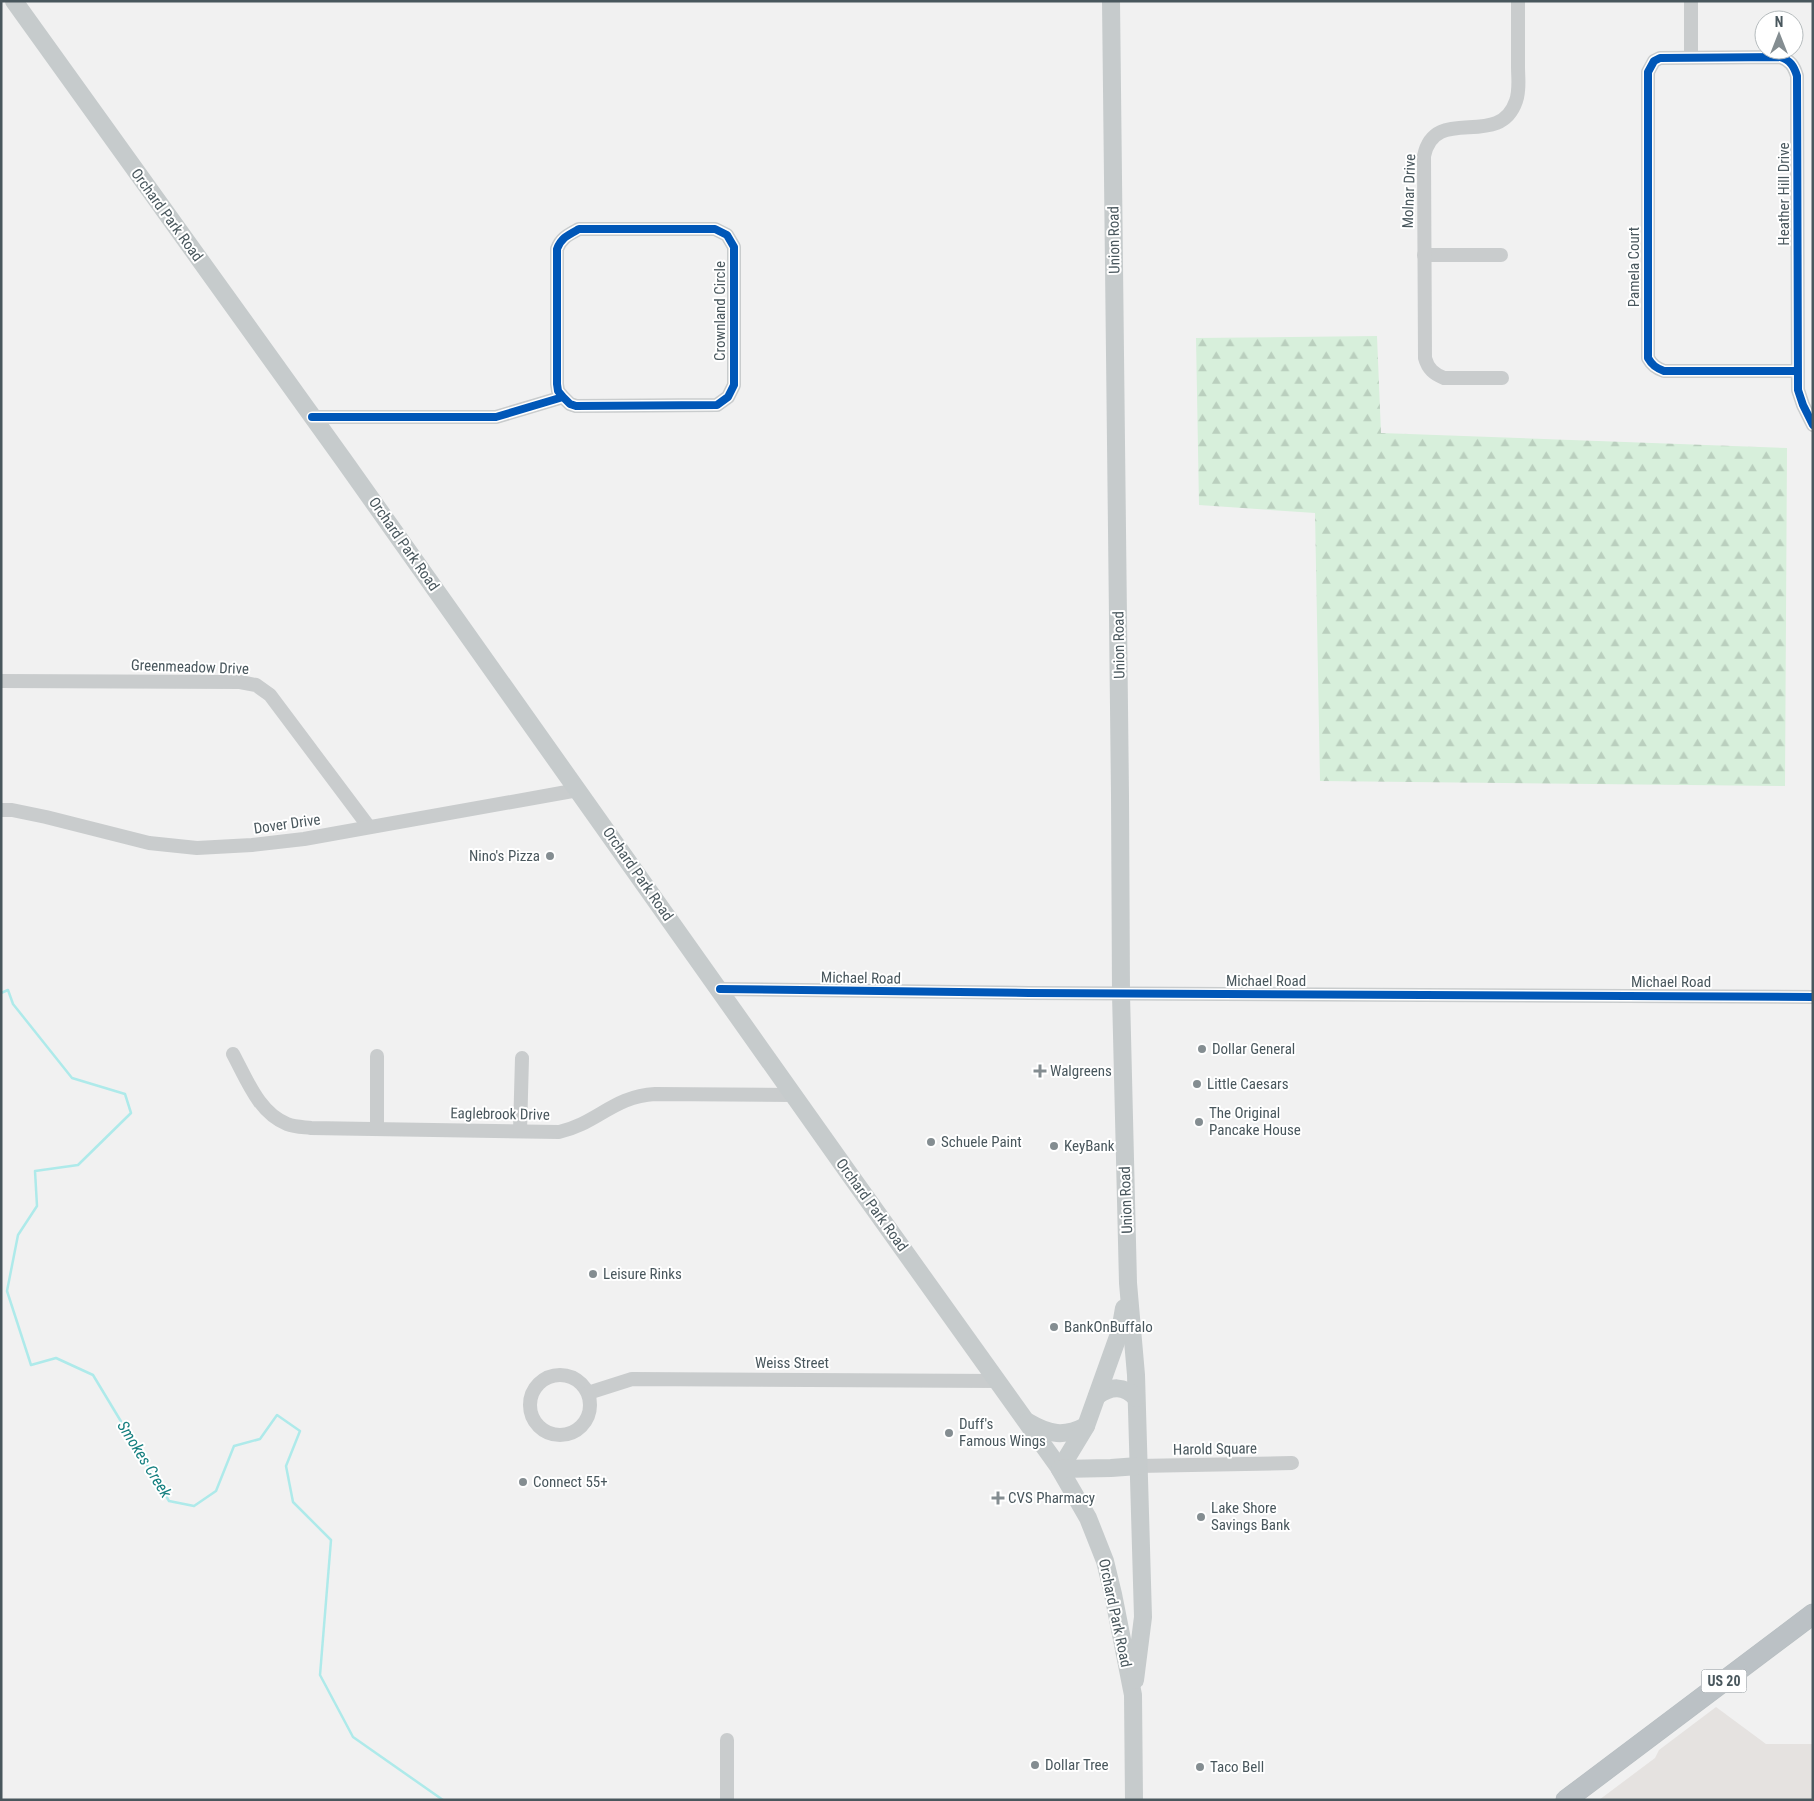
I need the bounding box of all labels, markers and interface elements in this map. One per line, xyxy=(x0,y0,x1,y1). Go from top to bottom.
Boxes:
north arrow xyxy=(1754,10,1804,60)
text: N xyxy=(1775,14,1783,30)
street label: Heather Hill Drive xyxy=(1775,142,1793,246)
street label: Molnar Drive xyxy=(1399,153,1419,229)
street label: Orchard Park Road xyxy=(127,165,207,265)
street label: Union Road xyxy=(1104,206,1124,274)
street label: Pamela Court xyxy=(1625,227,1643,307)
street label: Crownland Circle xyxy=(711,261,729,361)
street label: Orchard Park Road xyxy=(365,494,443,594)
street label: Union Road xyxy=(1109,611,1129,679)
street label: Greenmeadow Drive xyxy=(131,656,249,678)
street label: Dover Drive xyxy=(252,810,322,838)
street label: Orchard Park Road xyxy=(599,824,677,924)
place label: Nino's Pizza xyxy=(469,847,540,865)
marker: Nino's Pizza xyxy=(544,850,556,862)
street label: Michael Road xyxy=(821,968,901,988)
street label: Michael Road xyxy=(1226,972,1306,990)
street label: Michael Road xyxy=(1631,973,1711,991)
place label: Dollar General xyxy=(1212,1040,1295,1058)
marker: Dollar General xyxy=(1196,1043,1208,1055)
place label: Walgreens xyxy=(1050,1062,1112,1080)
marker: Walgreens xyxy=(1034,1065,1046,1077)
place label: Little Caesars xyxy=(1207,1075,1289,1093)
marker: Little Caesars xyxy=(1191,1078,1203,1090)
street label: Eaglebrook Drive xyxy=(450,1104,550,1124)
place label: The Original Pancake House xyxy=(1209,1104,1301,1139)
marker: The Original Pancake House xyxy=(1193,1116,1205,1128)
place label: Schuele Paint xyxy=(941,1133,1022,1151)
marker: Schuele Paint xyxy=(925,1136,937,1148)
place label: KeyBank xyxy=(1064,1137,1115,1155)
marker: KeyBank xyxy=(1048,1140,1060,1152)
street label: Orchard Park Road xyxy=(832,1155,912,1255)
street label: Union Road xyxy=(1116,1166,1136,1234)
place label: Leisure Rinks xyxy=(603,1265,682,1283)
marker: Leisure Rinks xyxy=(587,1268,599,1280)
place label: BankOnBuffalo xyxy=(1064,1318,1153,1336)
marker: BankOnBuffalo xyxy=(1048,1321,1060,1333)
street label: Weiss Street xyxy=(755,1354,829,1372)
place label: Duff's Famous Wings xyxy=(959,1415,1046,1450)
water label: Smokes Creek xyxy=(113,1417,176,1502)
marker: Duff's Famous Wings xyxy=(943,1427,955,1439)
street label: Harold Square xyxy=(1173,1439,1257,1459)
place label: Connect 55+ xyxy=(533,1473,608,1491)
marker: Connect 55+ xyxy=(517,1476,529,1488)
place label: CVS Pharmacy xyxy=(1008,1489,1095,1507)
marker: CVS Pharmacy xyxy=(992,1492,1004,1504)
place label: Lake Shore Savings Bank xyxy=(1211,1499,1290,1534)
marker: Lake Shore Savings Bank xyxy=(1195,1511,1207,1523)
street label: Orchard Park Road xyxy=(1095,1557,1135,1669)
road number: US 20 xyxy=(1702,1670,1746,1692)
place label: Dollar Tree xyxy=(1045,1756,1109,1774)
place label: Taco Bell xyxy=(1210,1758,1264,1776)
marker: Dollar Tree xyxy=(1029,1759,1041,1771)
marker: Taco Bell xyxy=(1194,1761,1206,1773)

